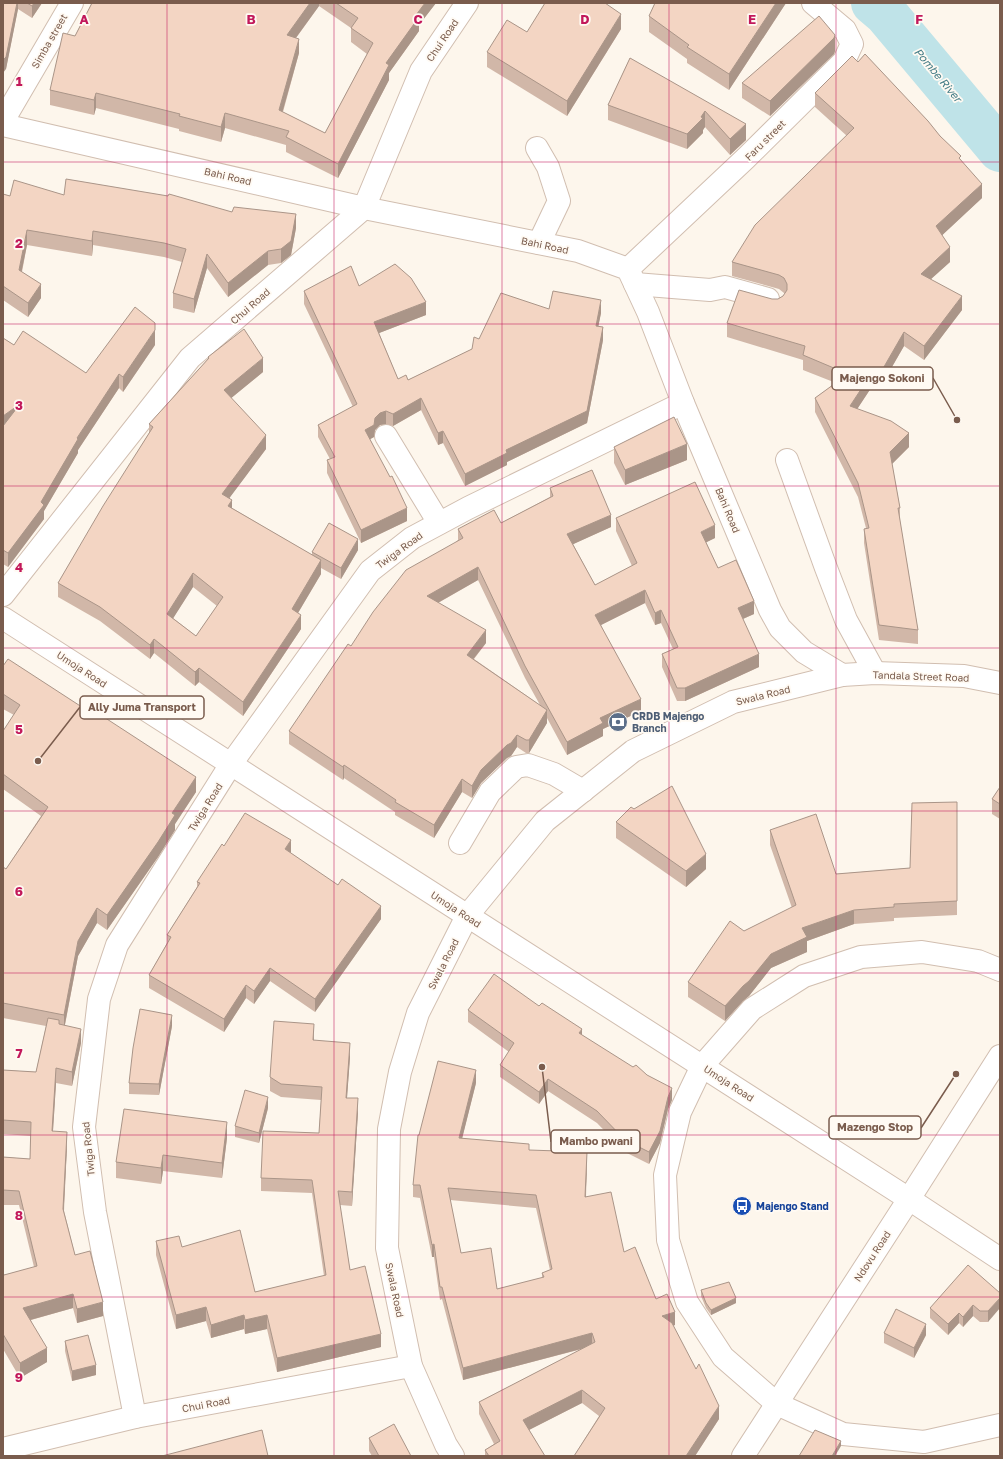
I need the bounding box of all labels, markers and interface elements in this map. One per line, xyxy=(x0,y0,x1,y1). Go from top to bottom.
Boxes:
text: A xyxy=(79,11,89,27)
text: B xyxy=(246,11,256,27)
text: C xyxy=(413,11,423,27)
text: D xyxy=(580,11,590,27)
text: E xyxy=(748,11,756,27)
text: F xyxy=(915,11,923,27)
street label: Simba street xyxy=(29,12,69,70)
street label: Chui Road xyxy=(423,16,461,64)
water label: Pombe River xyxy=(912,45,966,106)
text: 1 xyxy=(16,73,23,89)
street label: Faru street xyxy=(742,117,788,163)
street label: Bahi Road xyxy=(203,165,253,187)
street label: Bahi Road xyxy=(520,234,570,256)
text: 2 xyxy=(15,235,23,251)
street label: Chui Road xyxy=(228,286,272,326)
callout: Majengo Sokoni xyxy=(832,367,933,390)
text: Majengo Sokoni xyxy=(840,371,924,384)
text: 3 xyxy=(15,397,23,413)
street label: Bahi Road xyxy=(713,485,743,535)
street label: Twiga Road xyxy=(373,529,425,571)
text: 4 xyxy=(15,559,23,575)
street label: Umoja Road xyxy=(55,648,109,690)
street label: Tandala Street Road xyxy=(872,668,970,684)
street label: Swala Road xyxy=(735,682,791,708)
callout: Ally Juma Transport xyxy=(80,696,204,719)
text: Ally Juma Transport xyxy=(88,700,197,713)
place label: CRDB Majengo Branch xyxy=(632,710,704,734)
bank icon: CRDB Majengo Branch xyxy=(607,711,629,733)
text: 5 xyxy=(15,721,23,737)
street label: Twiga Road xyxy=(185,781,225,833)
text: 6 xyxy=(15,883,23,899)
street label: Umoja Road xyxy=(429,888,483,930)
street label: Swala Road xyxy=(425,936,461,992)
text: 7 xyxy=(15,1045,23,1061)
street label: Umoja Road xyxy=(702,1062,756,1104)
callout: Mazengo Stop xyxy=(829,1116,921,1139)
text: Mazengo Stop xyxy=(837,1120,913,1133)
street label: Twiga Road xyxy=(79,1121,97,1177)
callout: Mambo pwani xyxy=(551,1130,640,1153)
text: Mambo pwani xyxy=(559,1134,633,1147)
bus stop icon: Majengo Stand xyxy=(731,1195,753,1217)
place label: Majengo Stand xyxy=(756,1200,829,1212)
text: 8 xyxy=(15,1207,23,1223)
street label: Ndovu Road xyxy=(851,1228,893,1284)
street label: Swala Road xyxy=(383,1262,407,1318)
text: 9 xyxy=(15,1369,23,1385)
street label: Chui Road xyxy=(181,1393,231,1415)

